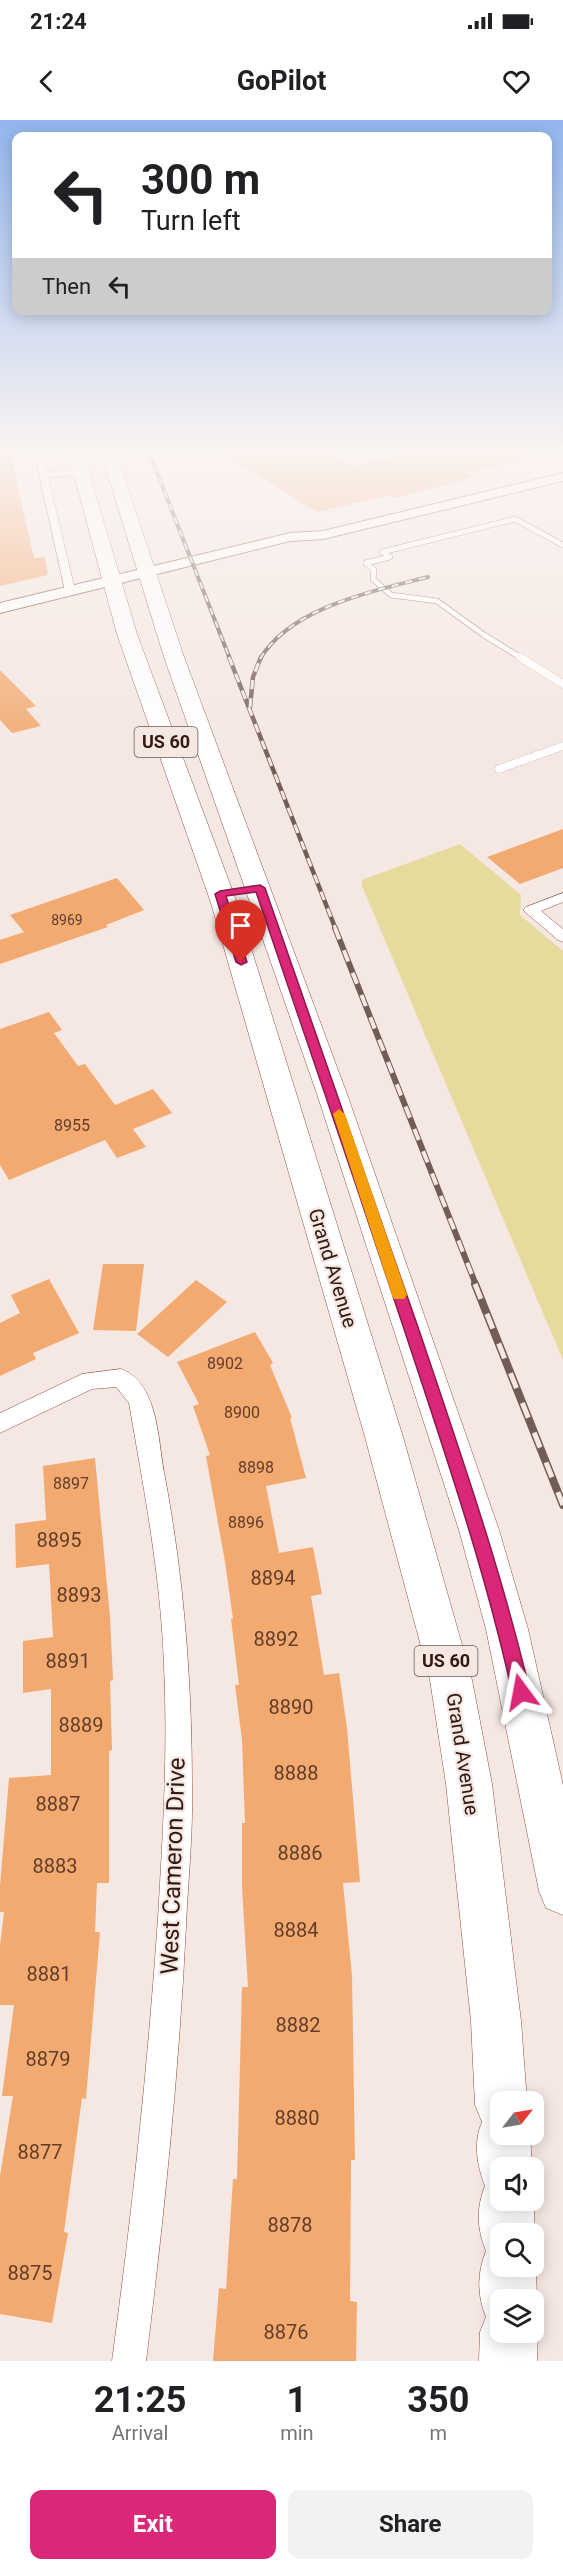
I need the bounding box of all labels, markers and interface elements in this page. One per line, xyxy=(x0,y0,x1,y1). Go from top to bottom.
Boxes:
text: 21:24 xyxy=(30,9,87,34)
icon: back xyxy=(30,65,63,98)
text: GoPilot xyxy=(237,65,326,97)
icon: heart xyxy=(500,65,533,98)
text: 300 m xyxy=(141,155,260,204)
icon: left xyxy=(42,156,120,234)
text: Turn left xyxy=(141,205,241,237)
icon: left xyxy=(103,270,136,303)
text: Then xyxy=(42,274,91,299)
road number: US 60 xyxy=(134,727,198,757)
pin xyxy=(215,900,266,962)
icon: arrive xyxy=(224,909,257,942)
house number: 8969 xyxy=(51,912,83,928)
house number: 8955 xyxy=(54,1116,90,1135)
street label: Grand Avenue xyxy=(303,1205,363,1331)
house number: 8902 xyxy=(207,1354,243,1373)
house number: 8900 xyxy=(224,1403,260,1422)
house number: 8898 xyxy=(238,1458,274,1477)
house number: 8897 xyxy=(53,1474,89,1493)
house number: 8896 xyxy=(228,1513,264,1532)
house number: 8895 xyxy=(37,1528,81,1552)
house number: 8894 xyxy=(251,1566,295,1590)
house number: 8893 xyxy=(57,1583,101,1607)
house number: 8892 xyxy=(254,1627,298,1651)
road number: US 60 xyxy=(414,1646,478,1676)
house number: 8891 xyxy=(46,1649,90,1673)
position arrow xyxy=(489,1660,553,1724)
street label: Grand Avenue xyxy=(441,1691,485,1817)
house number: 8890 xyxy=(269,1695,313,1719)
house number: 8889 xyxy=(59,1713,103,1737)
street label: West Cameron Drive xyxy=(155,1757,191,1975)
house number: 8888 xyxy=(274,1761,318,1785)
house number: 8887 xyxy=(36,1792,80,1816)
house number: 8886 xyxy=(278,1841,322,1865)
house number: 8883 xyxy=(33,1854,77,1878)
house number: 8884 xyxy=(274,1918,318,1942)
house number: 8881 xyxy=(27,1962,71,1986)
house number: 8882 xyxy=(276,2013,320,2037)
house number: 8879 xyxy=(26,2047,70,2071)
north arrow xyxy=(490,2091,544,2145)
map controls xyxy=(490,2091,544,2343)
house number: 8880 xyxy=(275,2106,319,2130)
house number: 8877 xyxy=(18,2140,62,2164)
button: sound xyxy=(490,2157,544,2211)
house number: 8878 xyxy=(268,2213,312,2237)
button: search xyxy=(490,2223,544,2277)
house number: 8875 xyxy=(8,2261,52,2285)
button: layers xyxy=(490,2289,544,2343)
house number: 8876 xyxy=(264,2320,308,2344)
text: 21:25 xyxy=(94,2379,186,2421)
text: 1 xyxy=(287,2379,307,2421)
text: 350 xyxy=(407,2379,469,2421)
text: Arrival xyxy=(112,2421,168,2445)
text: min xyxy=(280,2421,314,2445)
text: m xyxy=(430,2421,447,2445)
button: Exit xyxy=(30,2490,276,2559)
button: Share xyxy=(288,2490,533,2559)

